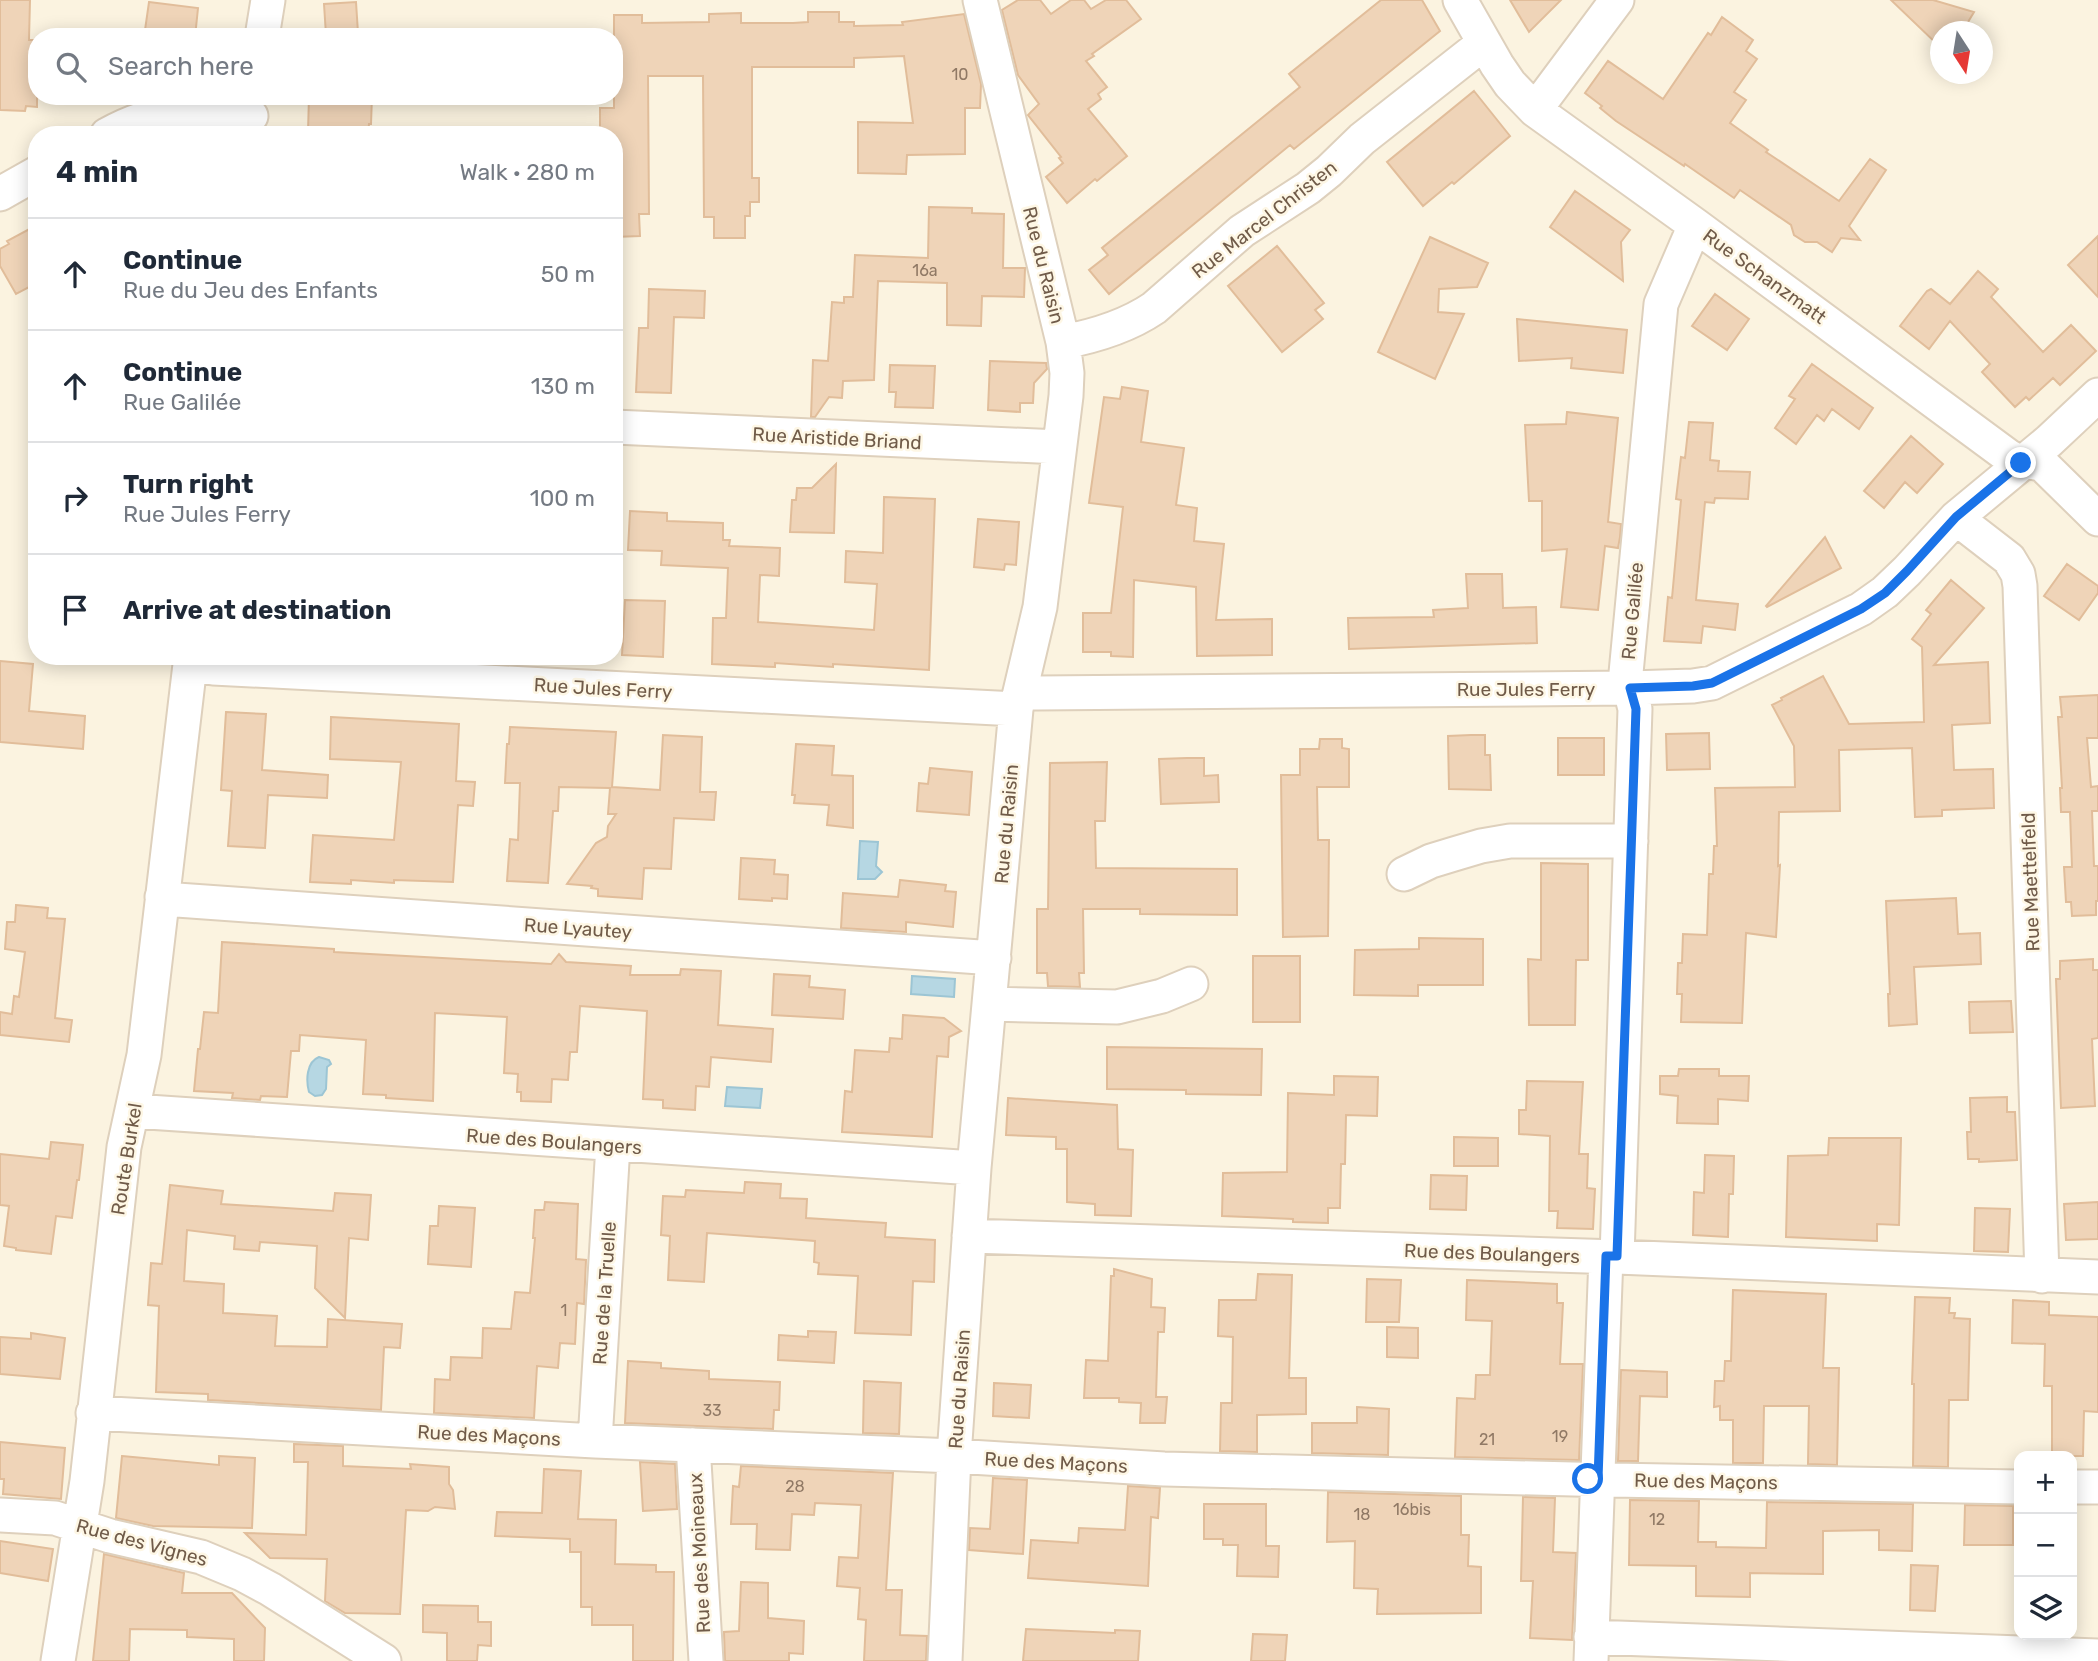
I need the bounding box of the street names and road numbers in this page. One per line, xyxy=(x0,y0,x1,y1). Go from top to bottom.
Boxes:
street label: Rue Marcel Christen xyxy=(1187,156,1341,283)
street label: Rue du Raisin xyxy=(1018,204,1069,326)
street label: Rue Schanzmatt xyxy=(1699,224,1831,329)
street label: Rue Aristide Briand xyxy=(752,423,922,454)
street label: Rue Galilée xyxy=(1617,561,1648,661)
street label: Rue Jules Ferry xyxy=(533,673,673,704)
street label: Rue Jules Ferry xyxy=(1457,678,1595,701)
street label: Rue du Raisin xyxy=(990,763,1023,885)
street label: Rue Maettelfeld xyxy=(2017,812,2044,952)
street label: Rue Lyautey xyxy=(523,913,633,944)
street label: Route Burkel xyxy=(106,1101,147,1217)
street label: Rue des Boulangers xyxy=(465,1124,643,1159)
street label: Rue de la Truelle xyxy=(588,1221,621,1366)
street label: Rue des Boulangers xyxy=(1404,1239,1580,1268)
street label: Rue du Raisin xyxy=(944,1328,975,1450)
street label: Rue des Maçons xyxy=(417,1420,561,1451)
street label: Rue des Maçons xyxy=(984,1447,1128,1478)
street label: Rue des Maçons xyxy=(1634,1469,1778,1494)
street label: Rue des Moineaux xyxy=(684,1472,715,1634)
street label: Rue des Vignes xyxy=(74,1514,210,1571)

